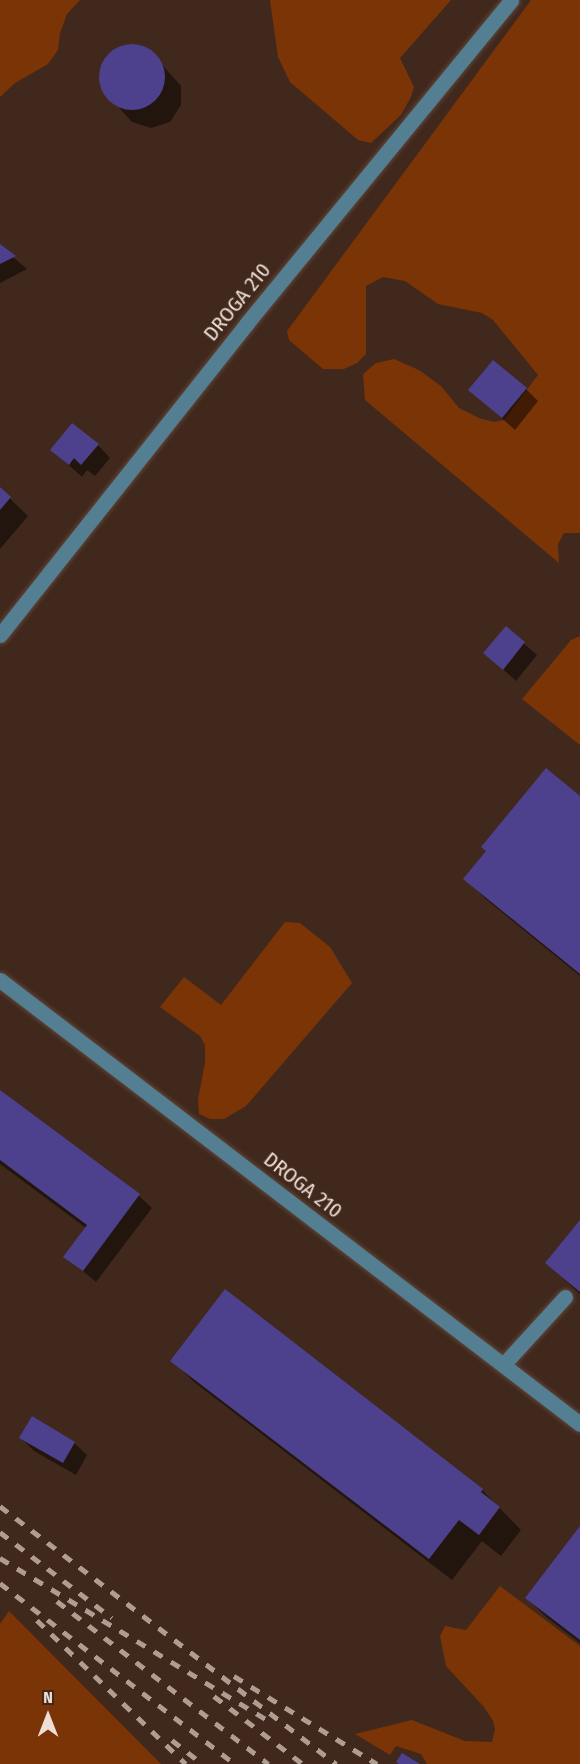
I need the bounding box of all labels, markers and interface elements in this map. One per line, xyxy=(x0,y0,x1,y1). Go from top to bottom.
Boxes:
street label: DROGA 210 xyxy=(198,258,276,346)
street label: DROGA 210 xyxy=(259,1147,347,1223)
north arrow xyxy=(18,1686,78,1746)
text: N xyxy=(43,1688,53,1707)

